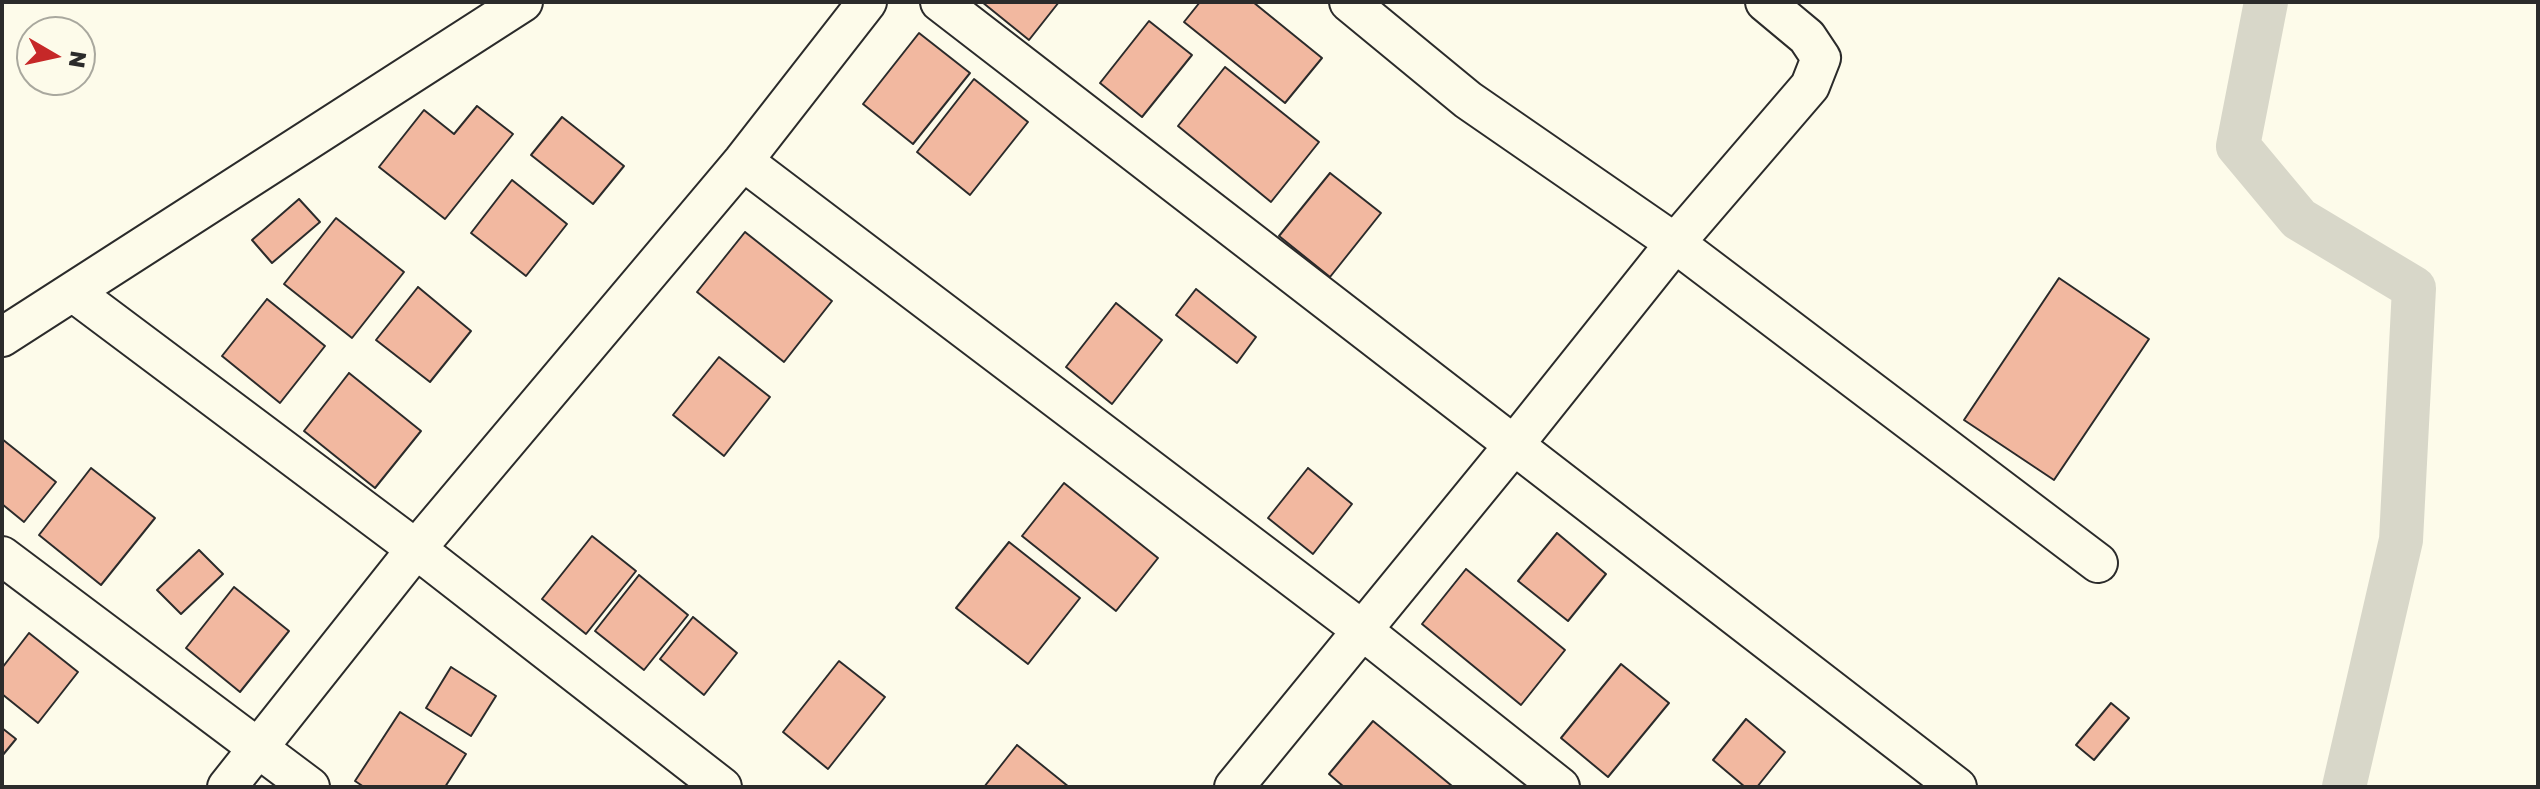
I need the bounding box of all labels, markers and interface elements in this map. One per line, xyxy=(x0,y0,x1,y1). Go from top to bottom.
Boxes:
north arrow xyxy=(16,16,96,96)
text: N xyxy=(64,49,93,70)

